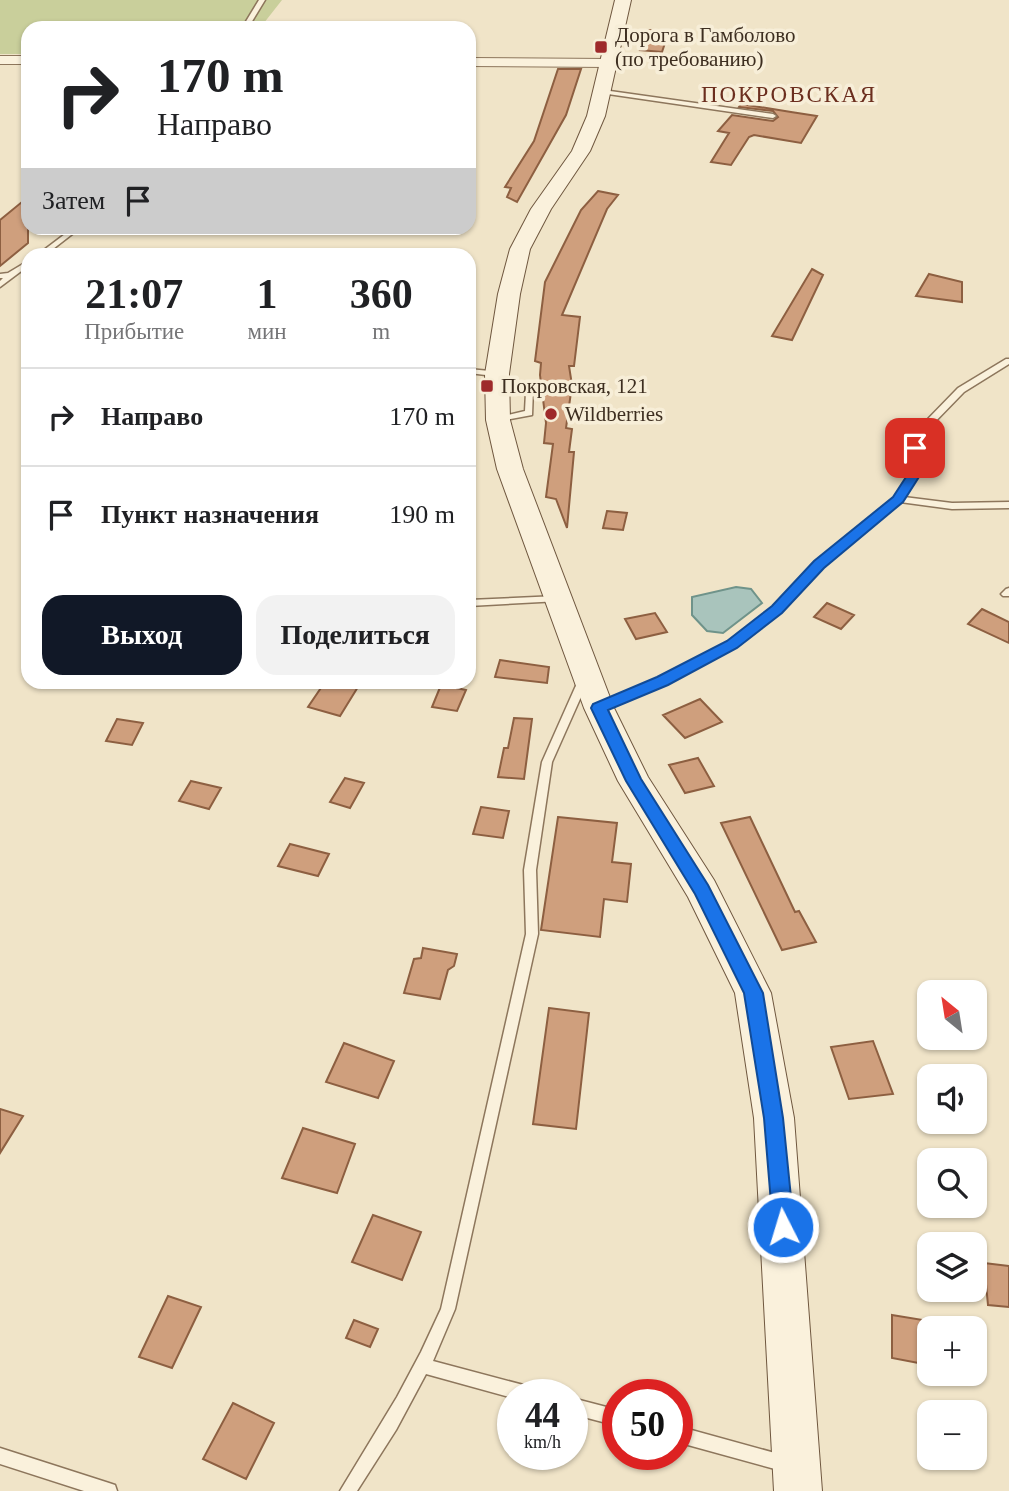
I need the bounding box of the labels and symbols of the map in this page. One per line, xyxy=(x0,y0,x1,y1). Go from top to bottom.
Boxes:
place label: Дорога в Гамболово (по требованию) xyxy=(615,23,796,71)
marker: Дорога в Гамболово (по требованию) xyxy=(593,39,609,55)
district label: ПОКРОВСКАЯ xyxy=(701,82,877,107)
place label: Покровская, 121 xyxy=(501,374,648,398)
marker: Покровская, 121 xyxy=(479,378,495,394)
place label: Wildberries xyxy=(565,402,663,426)
marker: Wildberries xyxy=(543,406,559,422)
pin xyxy=(885,418,945,478)
north arrow xyxy=(917,980,987,1050)
position arrow xyxy=(746,1190,820,1264)
speed limit sign: 50 xyxy=(602,1379,693,1470)

